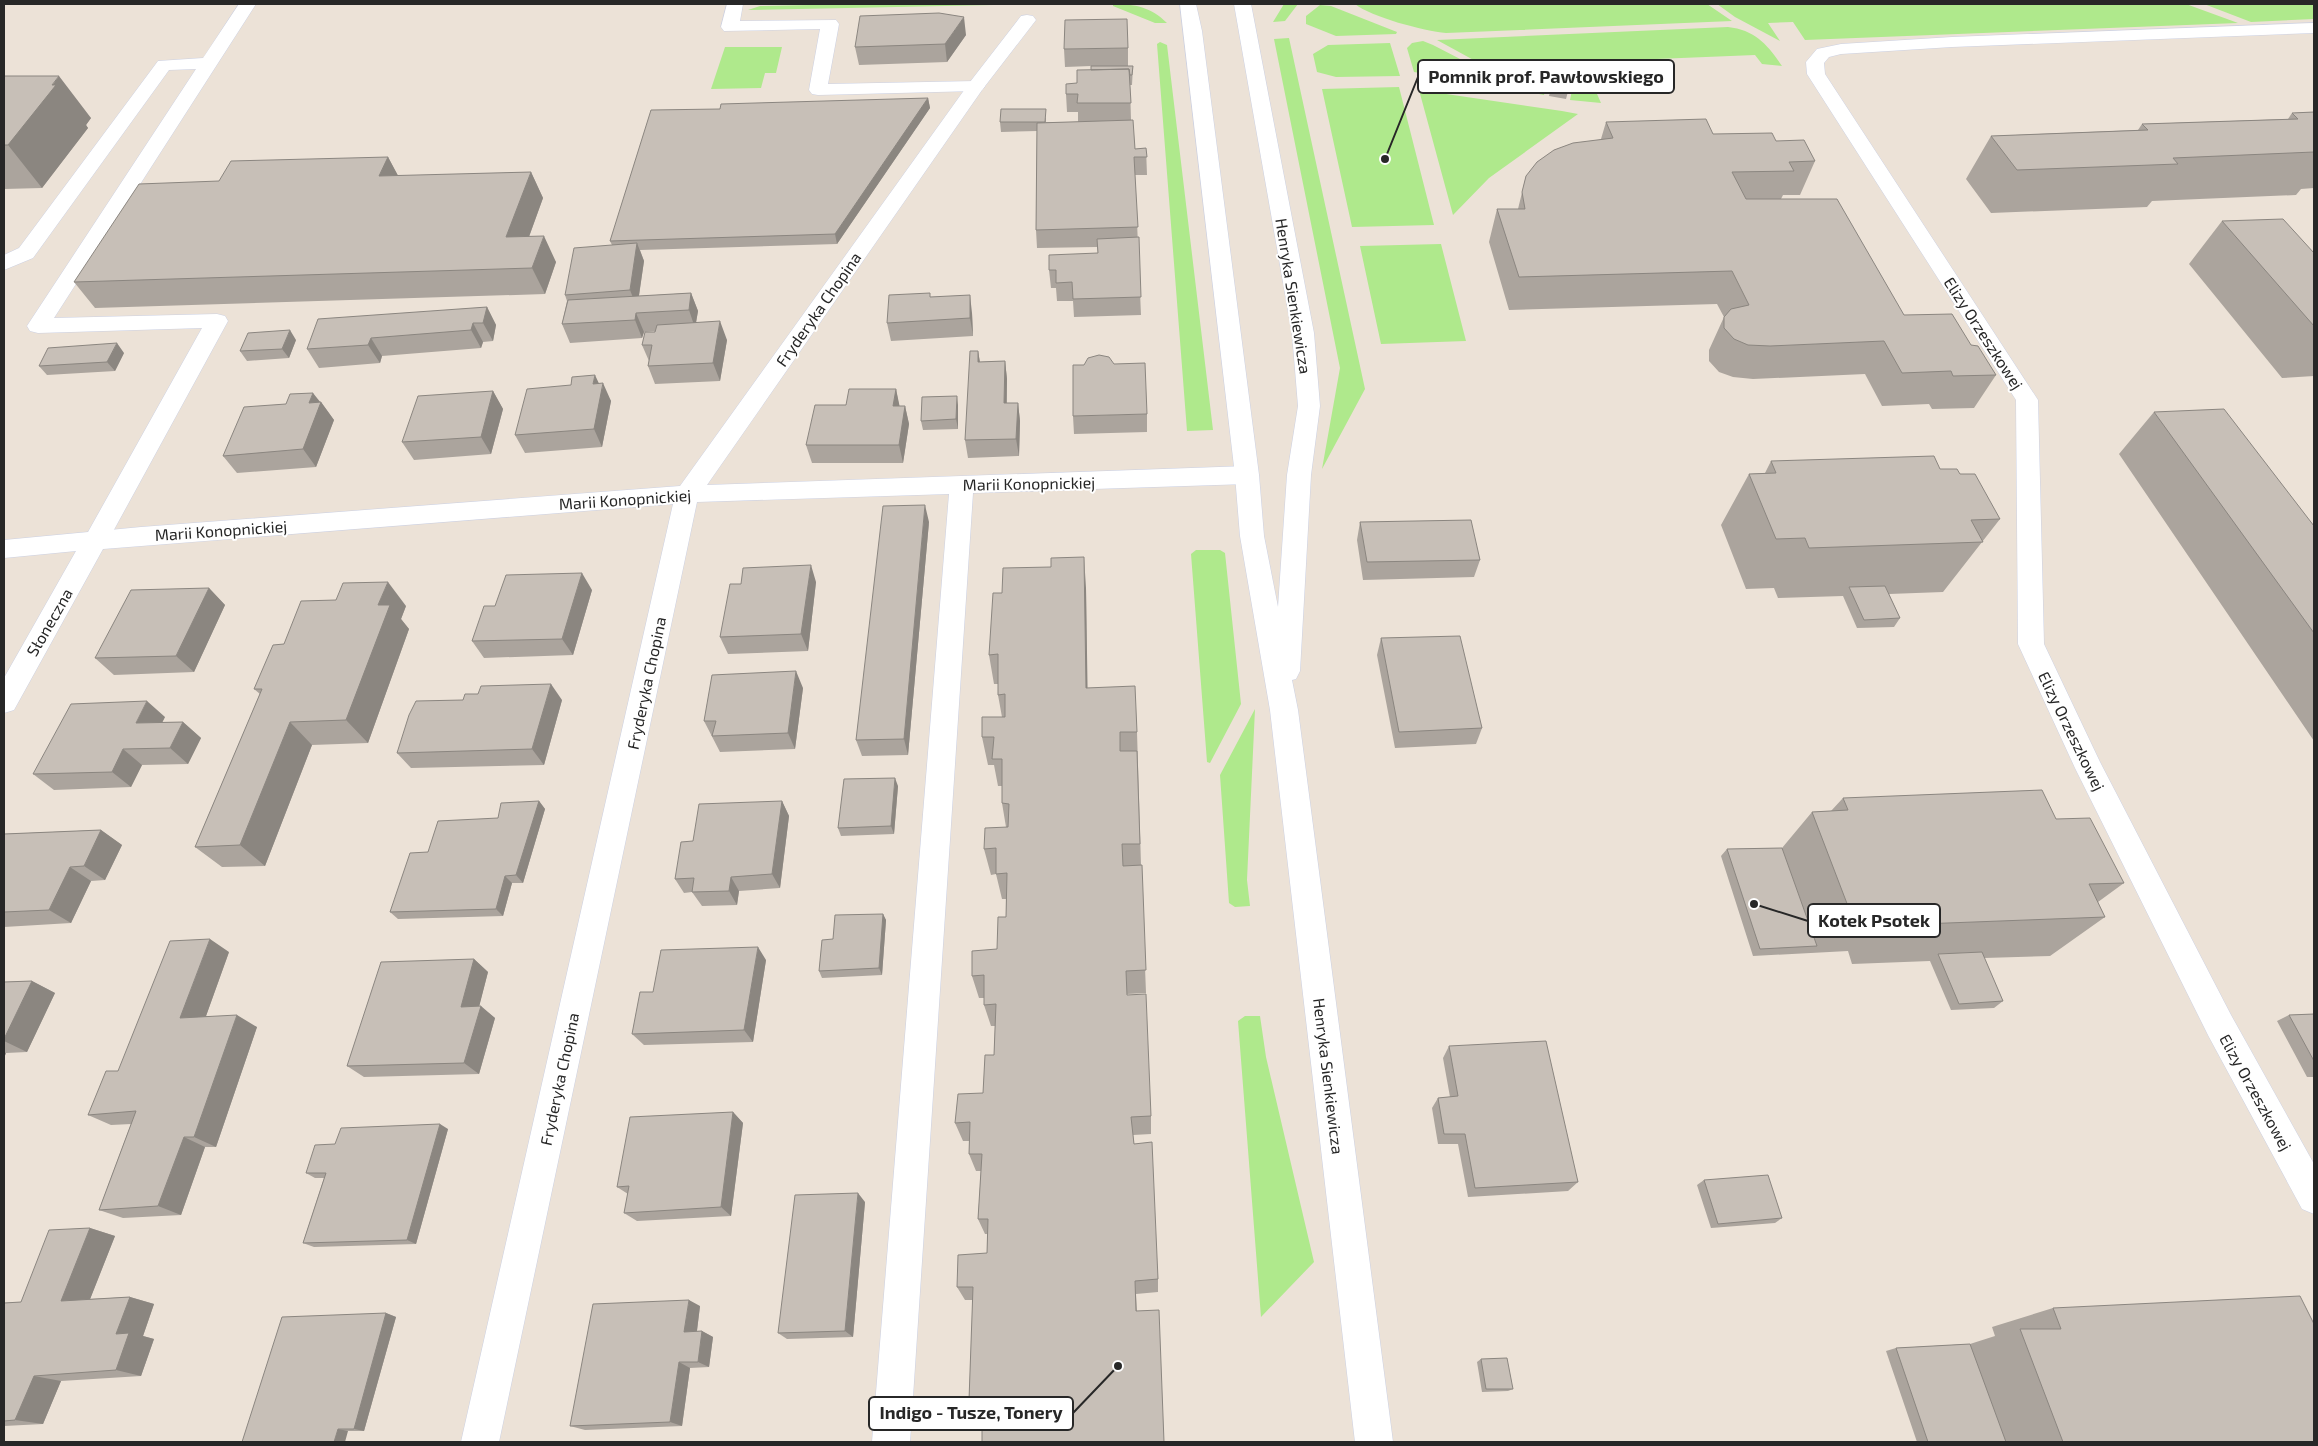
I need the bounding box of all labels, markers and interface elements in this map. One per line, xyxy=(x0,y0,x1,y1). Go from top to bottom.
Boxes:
callout: Pomnik prof. Pawłowskiego xyxy=(1418,60,1674,93)
text: Pomnik prof. Pawłowskiego xyxy=(1428,65,1664,87)
street label: Henryka Sienkiewicza xyxy=(1272,217,1316,375)
street label: Fryderyka Chopina xyxy=(771,248,865,370)
street label: Elizy Orzeszkowej xyxy=(1940,273,2027,393)
street label: Marii Konopnickiej xyxy=(963,472,1095,495)
street label: Marii Konopnickiej xyxy=(558,485,692,514)
street label: Marii Konopnickiej xyxy=(154,516,288,545)
street label: Słoneczna xyxy=(22,585,76,659)
street label: Fryderyka Chopina xyxy=(623,615,669,751)
street label: Elizy Orzeszkowej xyxy=(2034,668,2109,794)
callout: Kotek Psotek xyxy=(1808,904,1940,937)
text: Kotek Psotek xyxy=(1818,909,1930,931)
street label: Henryka Sienkiewicza xyxy=(1310,997,1348,1155)
street label: Fryderyka Chopina xyxy=(536,1011,582,1147)
street label: Elizy Orzeszkowej xyxy=(2215,1030,2296,1154)
callout: Indigo - Tusze, Tonery xyxy=(869,1397,1073,1430)
text: Indigo - Tusze, Tonery xyxy=(879,1401,1063,1423)

